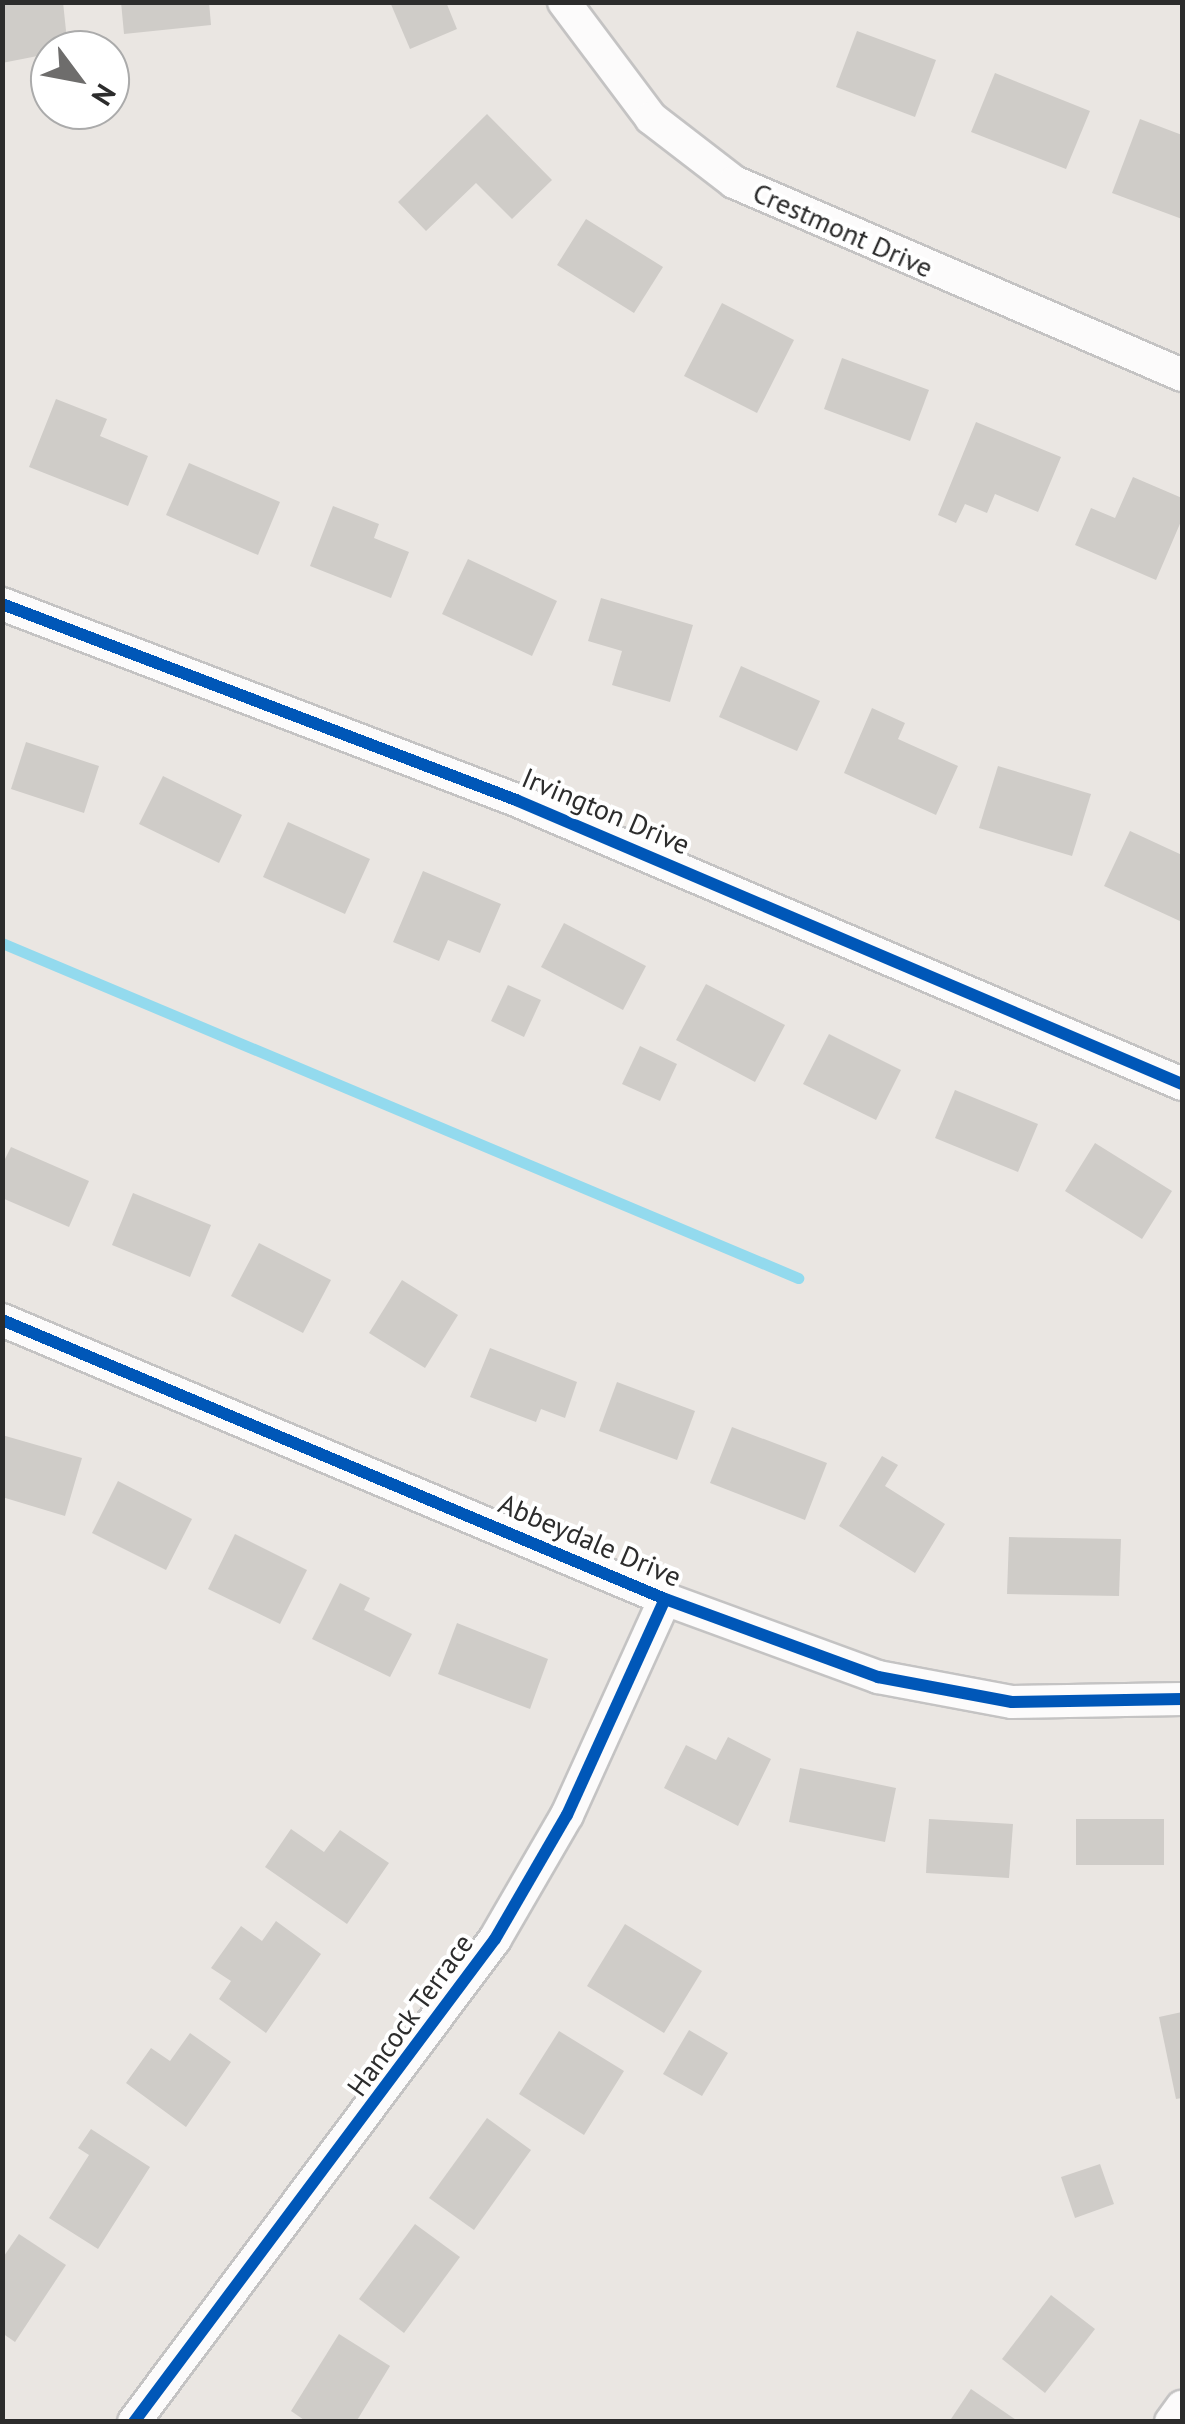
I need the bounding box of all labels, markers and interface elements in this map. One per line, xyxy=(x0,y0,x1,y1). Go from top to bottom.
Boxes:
north arrow xyxy=(30,30,130,130)
text: N xyxy=(84,77,125,113)
street label: Crestmont Drive xyxy=(748,175,938,285)
street label: Irvington Drive xyxy=(517,761,695,861)
street label: Abbeydale Drive xyxy=(494,1486,686,1594)
street label: Hancock Terrace xyxy=(339,1927,481,2103)

